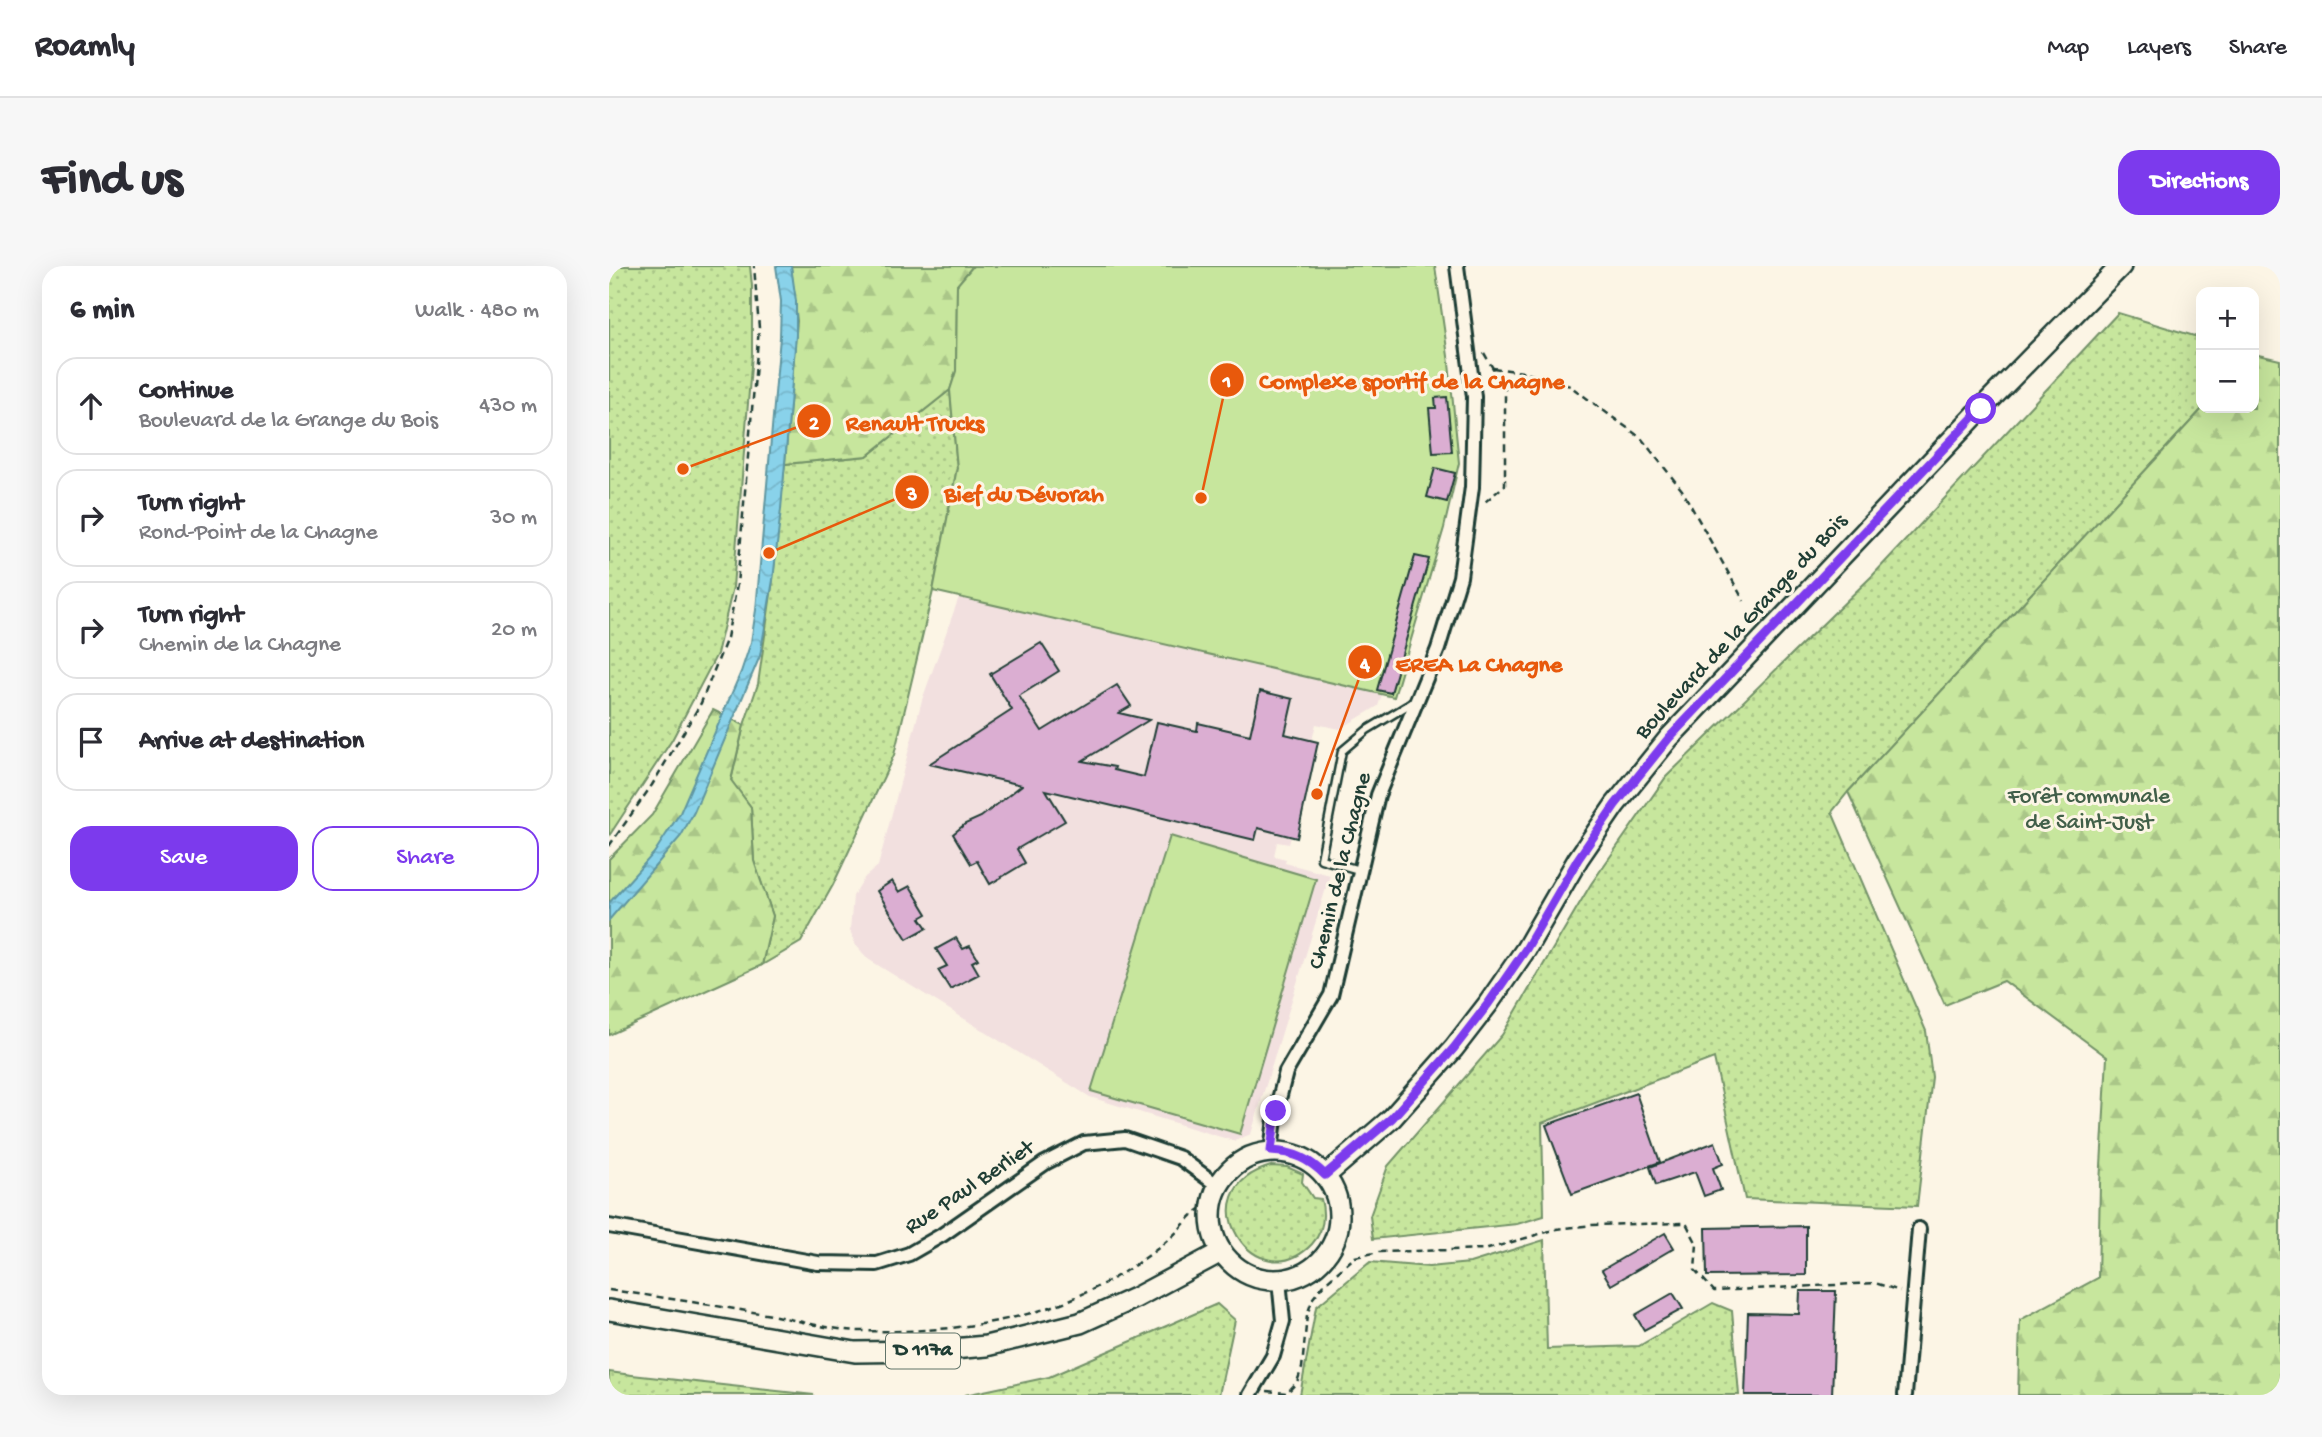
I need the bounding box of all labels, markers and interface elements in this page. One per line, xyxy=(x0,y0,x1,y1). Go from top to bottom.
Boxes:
text: Roamly xyxy=(35,29,135,67)
text: Map xyxy=(2047,34,2089,63)
text: Layers xyxy=(2127,34,2191,63)
text: Share xyxy=(2229,34,2287,63)
button: Directions xyxy=(2118,150,2280,215)
text: Find us xyxy=(42,153,182,211)
map controls xyxy=(2196,287,2259,413)
button: + xyxy=(2196,287,2259,350)
text: 6 min xyxy=(70,294,134,329)
text: Walk · 480 m xyxy=(415,298,539,325)
button: − xyxy=(2196,350,2259,413)
callout: Complexe sportif de la Chagne xyxy=(1210,358,1578,403)
text: Complexe sportif de la Chagne xyxy=(1259,369,1566,398)
text: 1 xyxy=(1222,371,1231,396)
text: Continue xyxy=(139,377,233,408)
icon: ahead xyxy=(72,387,110,425)
text: 430 m xyxy=(479,393,537,420)
route start xyxy=(1965,393,1996,424)
callout: Renault Trucks xyxy=(797,399,998,444)
text: Boulevard de la Grange du Bois xyxy=(139,408,438,435)
text: Renault Trucks xyxy=(845,411,985,440)
text: 2 xyxy=(809,413,820,438)
callout: Bief du Dévorah xyxy=(895,470,1118,515)
text: Bief du Dévorah xyxy=(943,482,1104,511)
text: 3 xyxy=(906,484,918,509)
text: Turn right xyxy=(139,489,243,520)
icon: right xyxy=(72,499,110,537)
text: 30 m xyxy=(490,505,537,532)
street label: Boulevard de la Grange du Bois xyxy=(1629,508,1854,746)
text: Rond-Point de la Chagne xyxy=(139,520,378,547)
text: Turn right xyxy=(139,601,243,632)
icon: right xyxy=(72,611,110,649)
text: 20 m xyxy=(491,617,537,644)
text: Chemin de la Chagne xyxy=(139,632,341,659)
callout: EREA La Chagne xyxy=(1347,640,1577,685)
text: EREA La Chagne xyxy=(1396,652,1564,681)
text: 4 xyxy=(1359,654,1371,679)
icon: arrive xyxy=(72,723,110,761)
text: Arrive at destination xyxy=(139,727,364,758)
street label: Chemin de la Chagne xyxy=(1303,769,1379,972)
park label: Forêt communale de Saint-Just xyxy=(2007,784,2171,837)
button: Save xyxy=(70,826,298,891)
button: Share xyxy=(312,826,539,891)
route end xyxy=(1260,1095,1291,1126)
street label: Rue Paul Berliet xyxy=(900,1134,1041,1241)
road number: D 117a xyxy=(886,1334,960,1368)

